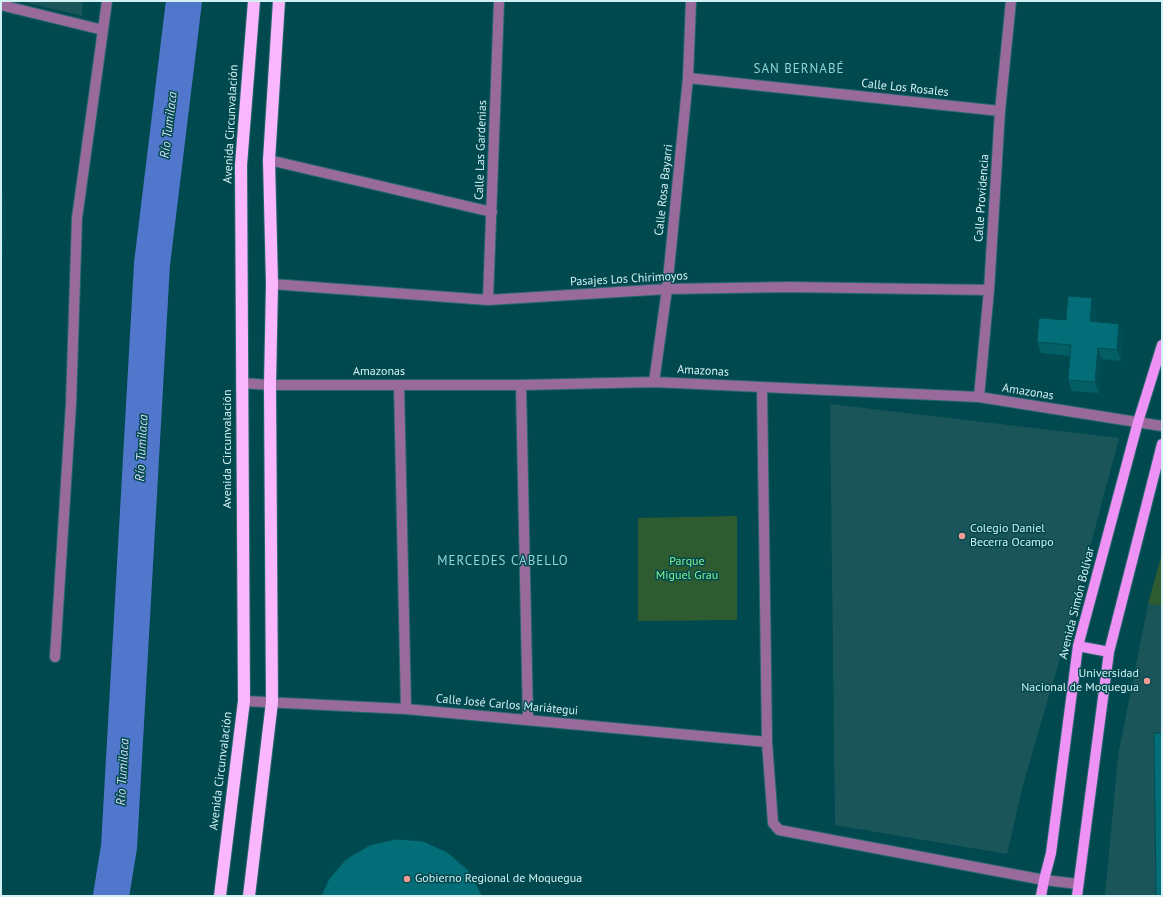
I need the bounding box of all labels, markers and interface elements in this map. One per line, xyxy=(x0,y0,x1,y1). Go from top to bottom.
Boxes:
district label: SAN BERNABÉ xyxy=(754,61,844,77)
street label: Avenida Circunvalación xyxy=(221,64,241,184)
street label: Calle Los Rosales xyxy=(861,76,949,100)
water label: Río Tumilaca xyxy=(157,91,181,159)
street label: Calle Las Gardenias xyxy=(472,100,490,200)
street label: Calle Rosa Bayarri xyxy=(652,144,676,236)
street label: Calle Providencia xyxy=(972,153,992,243)
street label: Pasajes Los Chirimoyos xyxy=(570,269,688,289)
street label: Amazonas xyxy=(677,362,729,380)
street label: Amazonas xyxy=(353,365,405,379)
street label: Amazonas xyxy=(1001,381,1055,403)
street label: Avenida Circunvalación xyxy=(221,389,235,509)
water label: Río Tumilaca xyxy=(132,414,152,482)
place label: Colegio Daniel Becerra Ocampo xyxy=(970,522,1054,550)
marker: Colegio Daniel Becerra Ocampo xyxy=(957,531,967,541)
street label: Avenida Simón Bolívar xyxy=(1056,545,1098,661)
district label: MERCEDES CABELLO xyxy=(437,553,569,569)
park label: Parque Miguel Grau xyxy=(656,555,718,583)
place label: Universidad Nacional de Moquegua xyxy=(1021,667,1139,695)
marker: Universidad Nacional de Moquegua xyxy=(1142,676,1152,686)
street label: Calle José Carlos Mariátegui xyxy=(435,692,579,718)
street label: Avenida Circunvalación xyxy=(207,711,235,831)
water label: Río Tumilaca xyxy=(113,738,133,806)
place label: Gobierno Regional de Moquegua xyxy=(415,872,582,886)
marker: Gobierno Regional de Moquegua xyxy=(402,874,412,884)

